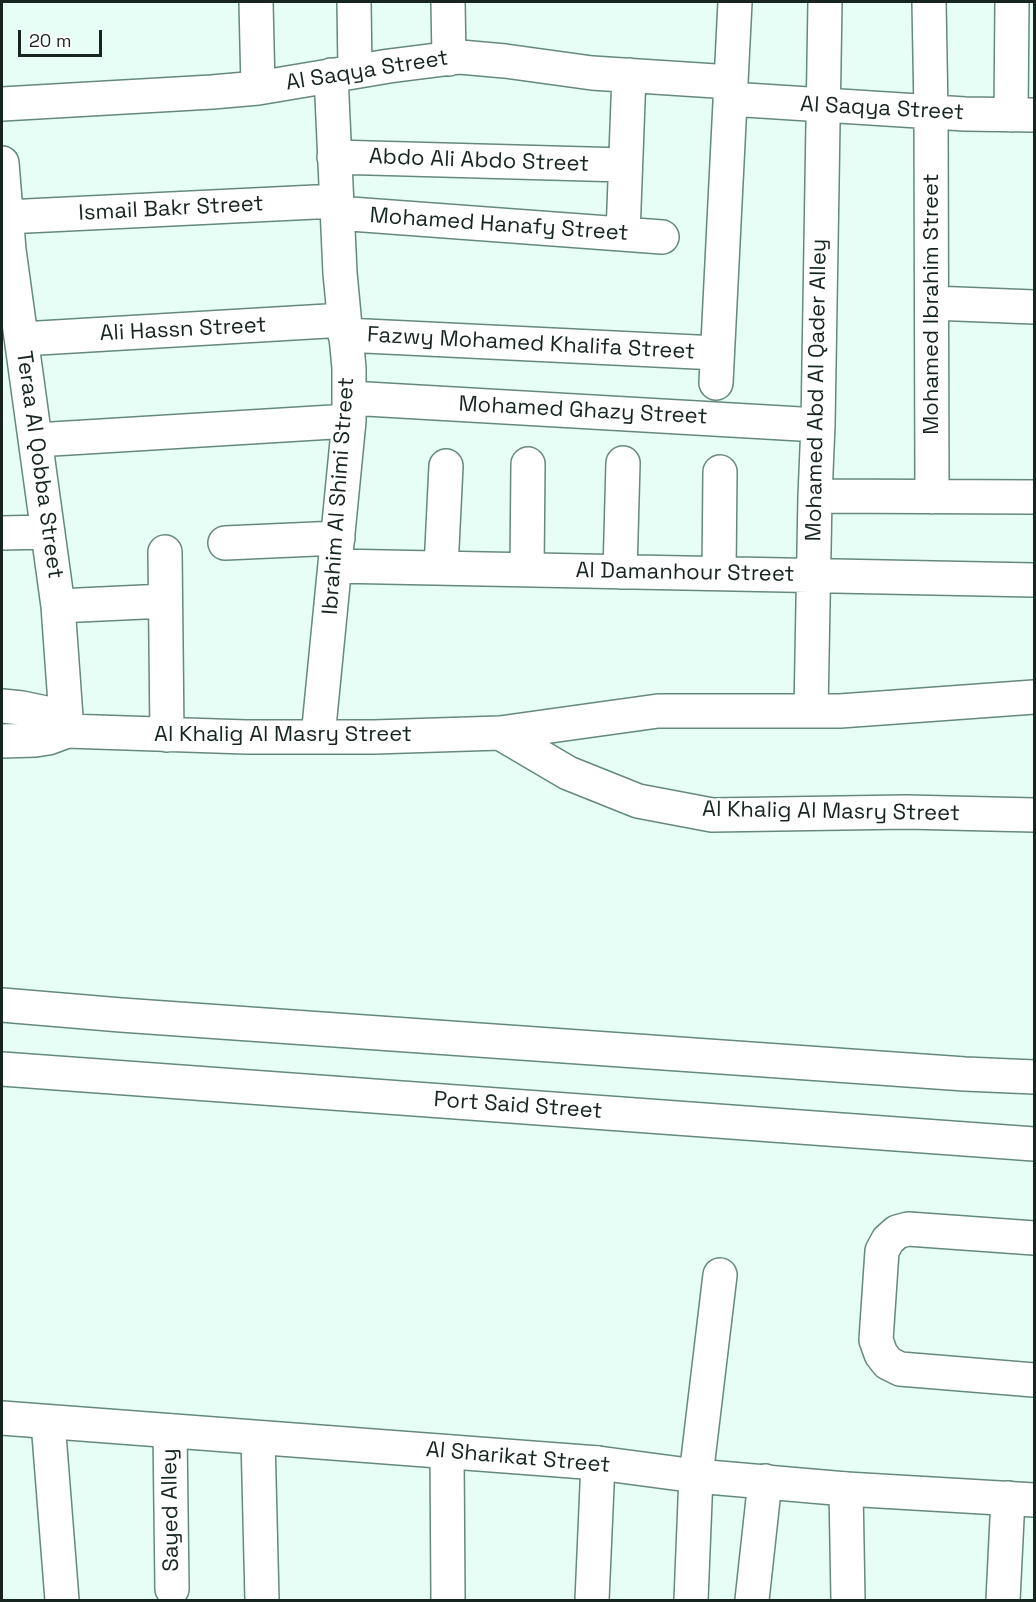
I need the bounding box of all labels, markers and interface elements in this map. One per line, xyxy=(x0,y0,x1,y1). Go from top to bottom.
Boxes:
scale bar xyxy=(21,18,105,56)
text: 20 m xyxy=(29,29,72,52)
street label: Al Saqya Street xyxy=(284,45,450,97)
street label: Al Saqya Street xyxy=(799,92,965,126)
street label: Abdo Ali Abdo Street xyxy=(368,144,590,178)
street label: Mohamed Ibrahim Street xyxy=(919,173,945,435)
street label: Ismail Bakr Street xyxy=(78,191,264,227)
street label: Mohamed Hanafy Street xyxy=(369,203,629,247)
street label: Mohamed Abd Al Qader Alley xyxy=(801,238,833,542)
street label: Ali Hassn Street xyxy=(99,312,267,348)
street label: Fazwy Mohamed Khalifa Street xyxy=(366,322,696,366)
street label: Teraa Al Qobba Street xyxy=(10,349,68,581)
street label: Ibrahim Al Shimi Street xyxy=(318,376,360,616)
street label: Mohamed Ghazy Street xyxy=(458,391,708,431)
street label: Al Damanhour Street xyxy=(575,558,795,588)
street label: Al Khalig Al Masry Street xyxy=(154,722,412,748)
street label: Al Khalig Al Masry Street xyxy=(702,797,960,827)
street label: Port Said Street xyxy=(433,1087,603,1125)
street label: Al Sharikat Street xyxy=(425,1437,611,1479)
street label: Sayed Alley xyxy=(157,1448,185,1572)

